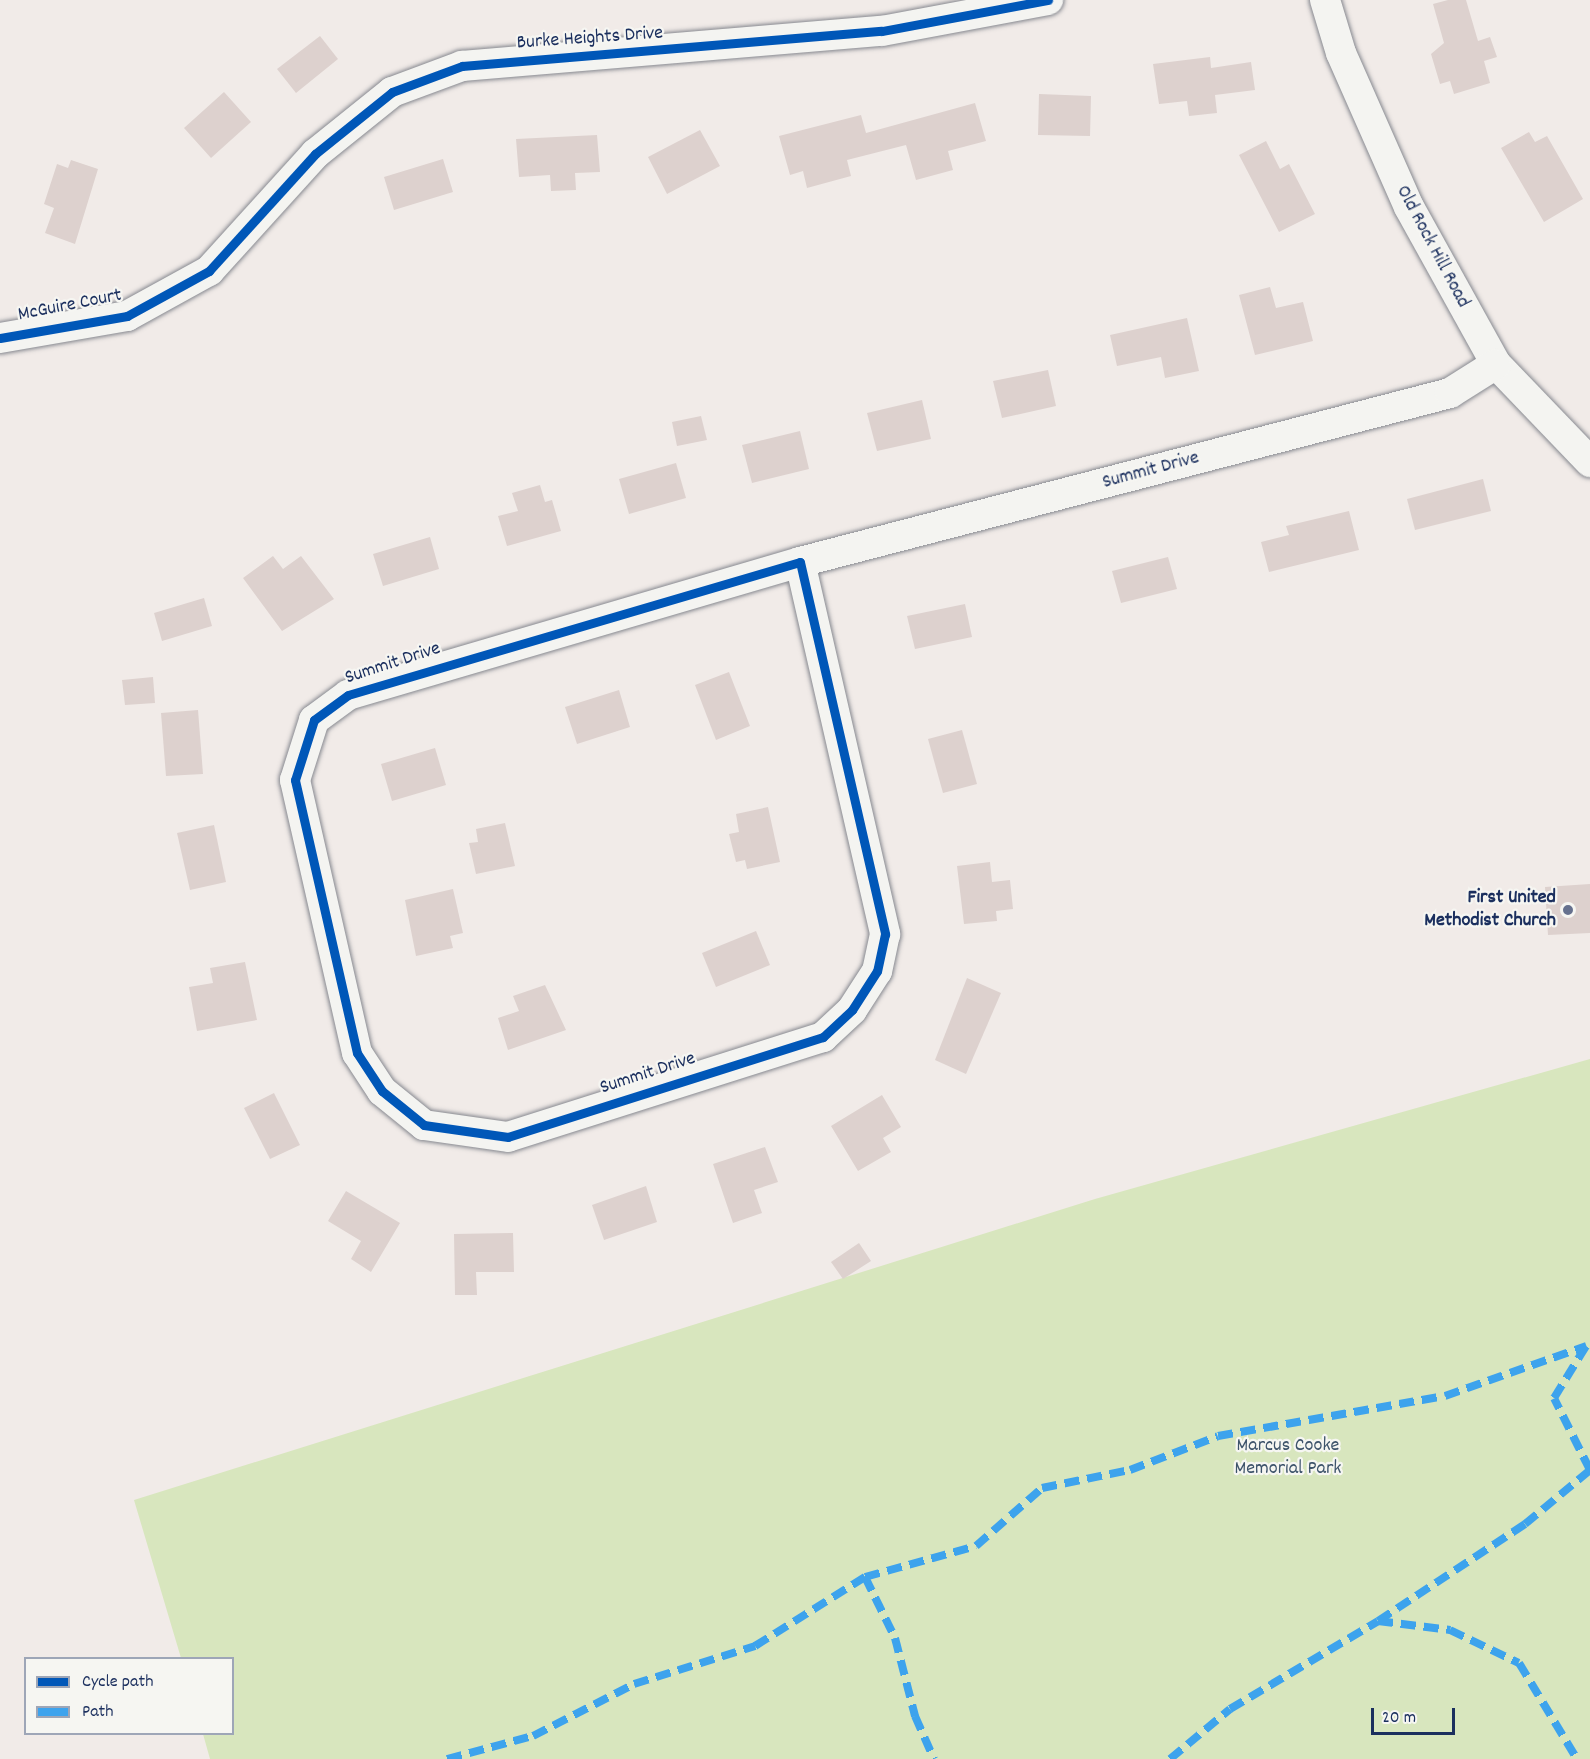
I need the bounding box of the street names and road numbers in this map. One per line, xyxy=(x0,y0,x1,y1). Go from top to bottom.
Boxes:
street label: Burke Heights Drive xyxy=(516,22,664,56)
street label: Old Rock Hill Road xyxy=(1390,182,1474,312)
street label: McGuire Court xyxy=(16,284,124,328)
street label: Summit Drive xyxy=(1100,447,1202,495)
street label: Summit Drive xyxy=(342,637,444,691)
street label: Summit Drive xyxy=(597,1047,699,1101)

